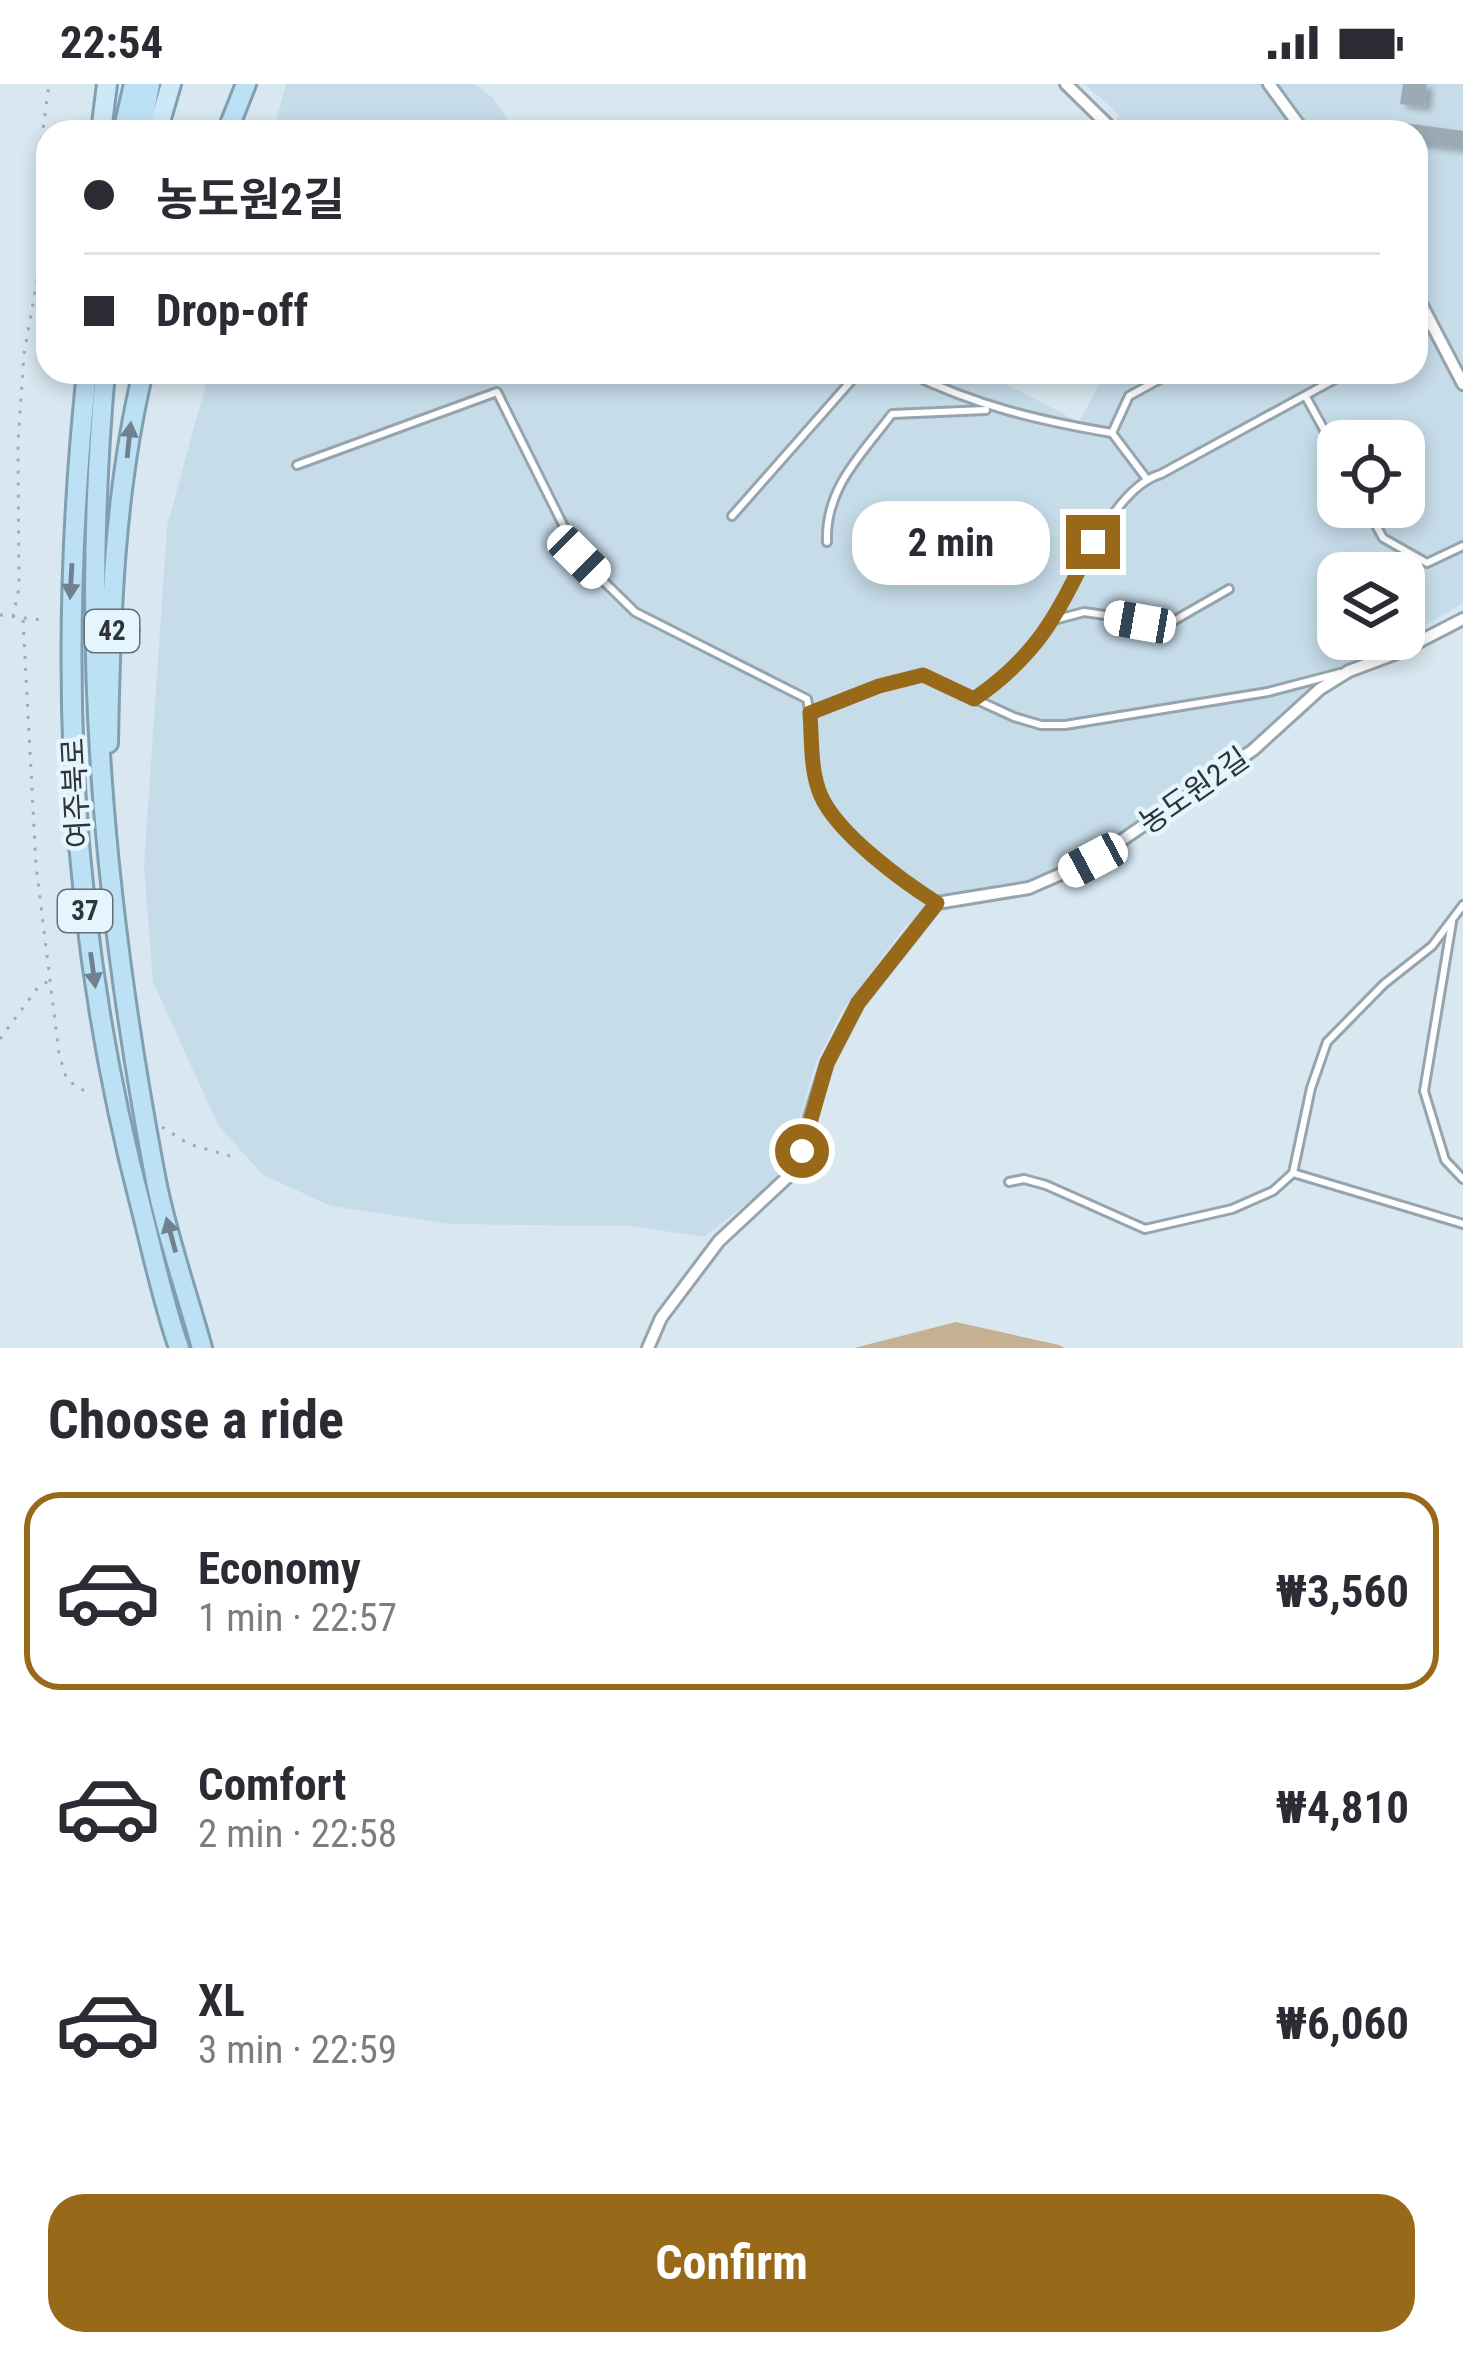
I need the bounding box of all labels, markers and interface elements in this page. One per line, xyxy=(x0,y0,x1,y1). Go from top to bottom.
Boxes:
text: 22:54 xyxy=(60,16,163,69)
text: 농도원2길 xyxy=(156,173,344,226)
text: Drop-off xyxy=(156,284,308,337)
map controls xyxy=(1317,420,1425,660)
button: locate xyxy=(1317,420,1425,528)
one-way arrow xyxy=(120,421,139,458)
callout: 2 min xyxy=(853,500,1051,584)
route end xyxy=(1066,515,1120,569)
car xyxy=(541,519,617,595)
text: 2 min xyxy=(908,520,994,566)
button: layers xyxy=(1317,552,1425,660)
one-way arrow xyxy=(61,563,80,601)
car xyxy=(1101,598,1179,646)
road number: 42 xyxy=(85,610,139,652)
street label: 여주북로 xyxy=(55,737,96,849)
street label: 농도원2길 xyxy=(1132,740,1255,841)
car xyxy=(1053,827,1133,893)
road number: 37 xyxy=(58,890,112,932)
one-way arrow xyxy=(84,952,103,989)
route start xyxy=(775,1124,829,1178)
one-way arrow xyxy=(161,1216,180,1253)
text: Choose a ride xyxy=(48,1388,344,1451)
icon: car xyxy=(54,1537,162,1645)
text: Economy xyxy=(198,1542,361,1595)
text: ₩3,560 xyxy=(1275,1565,1409,1618)
text: 1 min · 22:57 xyxy=(198,1595,397,1641)
icon: car xyxy=(54,1753,162,1861)
text: Comfort xyxy=(198,1758,346,1811)
text: ₩4,810 xyxy=(1275,1781,1409,1834)
text: 2 min · 22:58 xyxy=(198,1811,397,1857)
icon: car xyxy=(54,1969,162,2077)
text: XL xyxy=(198,1974,245,2027)
text: ₩6,060 xyxy=(1275,1997,1409,2050)
text: 3 min · 22:59 xyxy=(198,2027,397,2073)
button: Confirm xyxy=(48,2194,1415,2332)

